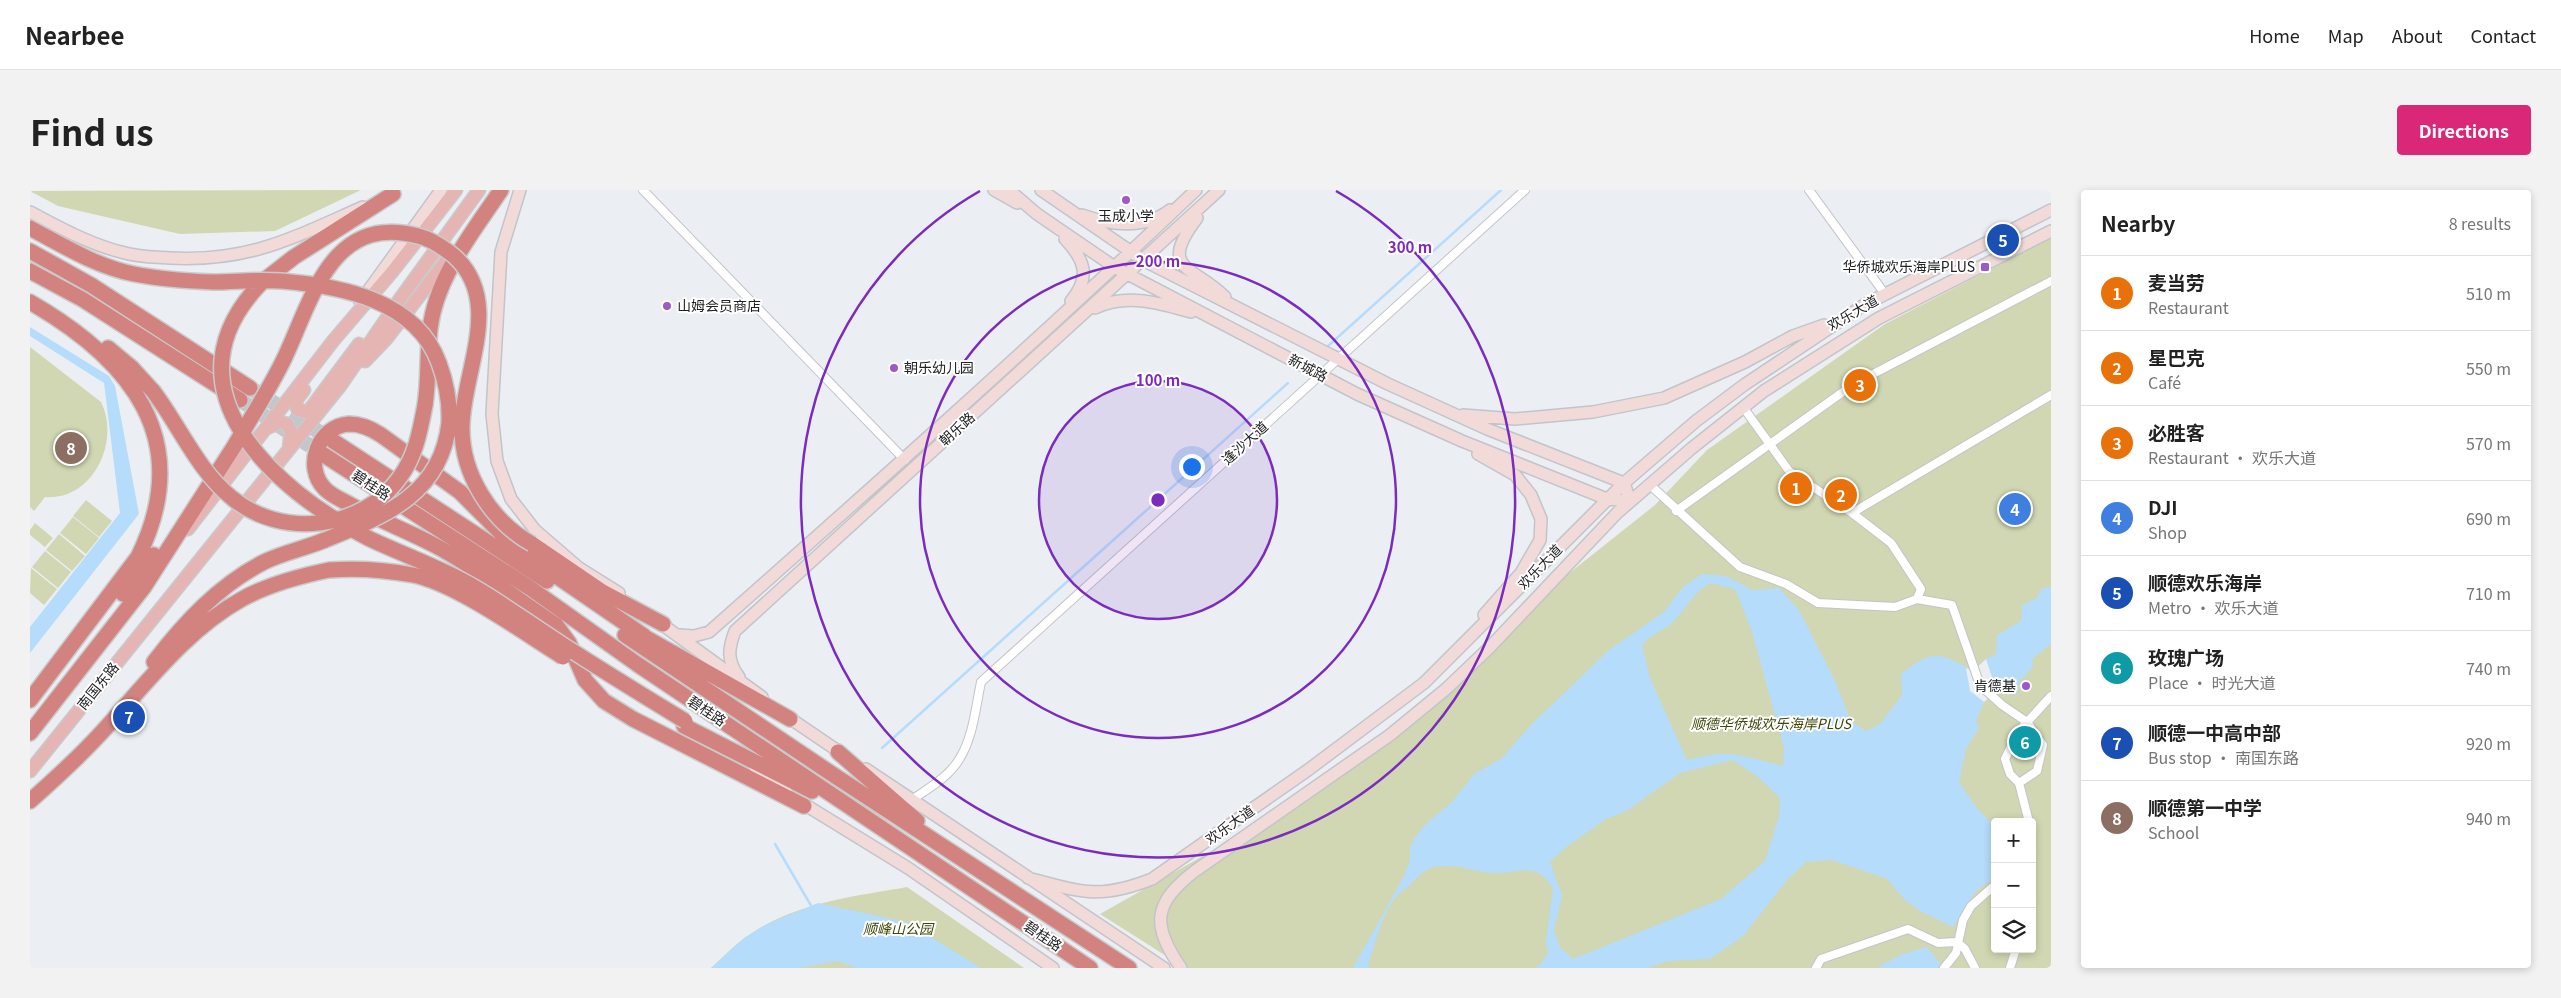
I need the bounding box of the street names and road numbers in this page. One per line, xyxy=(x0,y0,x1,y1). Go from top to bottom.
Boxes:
street label: 欢乐大道 xyxy=(1823,289,1882,335)
street label: 新城路 xyxy=(1285,348,1332,386)
street label: 朝乐路 xyxy=(934,407,979,450)
street label: 逢沙大道 xyxy=(1217,416,1272,468)
street label: 碧桂路 xyxy=(348,464,395,504)
street label: 欢乐大道 xyxy=(1513,539,1566,593)
street label: 南国东路 xyxy=(72,657,123,713)
street label: 碧桂路 xyxy=(685,690,731,730)
street label: 欢乐大道 xyxy=(1201,800,1258,848)
street label: 碧桂路 xyxy=(1021,915,1067,955)

